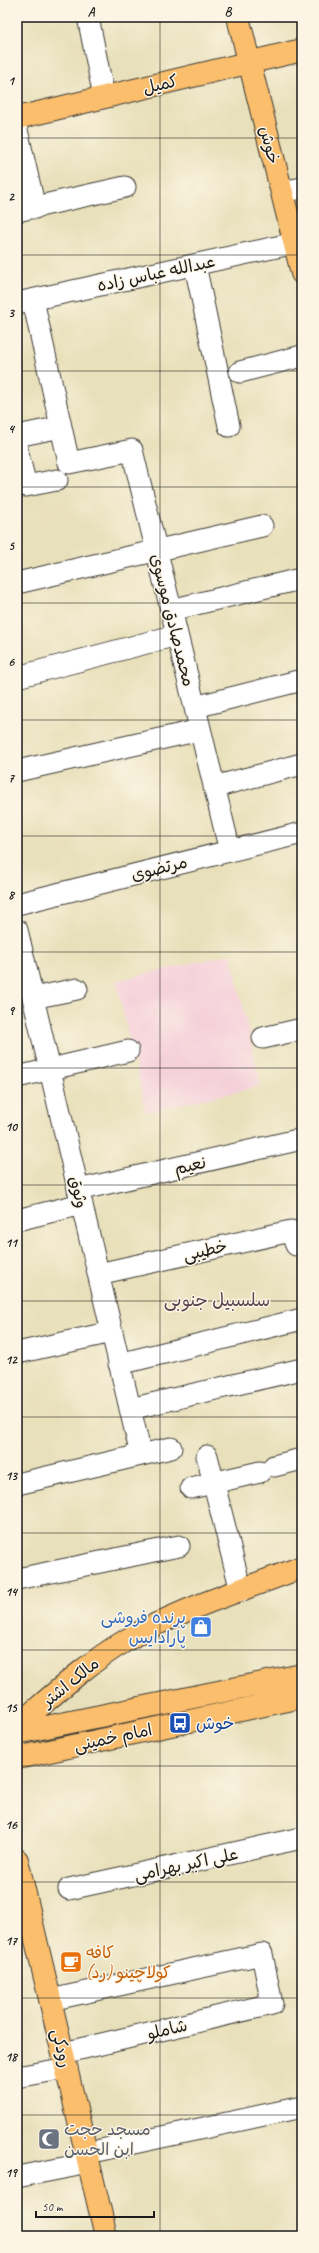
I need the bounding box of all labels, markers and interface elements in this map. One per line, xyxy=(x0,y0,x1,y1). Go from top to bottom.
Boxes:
text: A xyxy=(88,4,96,20)
text: B xyxy=(225,4,233,20)
street label: کمیل xyxy=(141,70,180,99)
text: 1 xyxy=(8,73,16,89)
street label: خوش xyxy=(255,124,284,166)
text: 2 xyxy=(8,189,15,205)
street label: عبدالله عباس زاده xyxy=(95,251,217,296)
text: 3 xyxy=(8,305,15,321)
text: 4 xyxy=(8,421,16,437)
text: 5 xyxy=(8,538,15,554)
street label: محمدصادق موسوی xyxy=(146,552,199,689)
text: 6 xyxy=(8,654,15,670)
text: 7 xyxy=(8,770,15,786)
street label: مرتضوی xyxy=(129,851,189,886)
text: 8 xyxy=(8,887,16,903)
text: 9 xyxy=(8,1003,15,1019)
text: 10 xyxy=(5,1119,18,1135)
street label: نعیم xyxy=(172,1152,209,1181)
street label: وثوق xyxy=(65,1174,92,1210)
text: 11 xyxy=(5,1235,19,1251)
street label: خطیبی xyxy=(181,1235,229,1266)
district label: سلسبیل جنوبی xyxy=(164,1289,270,1312)
text: 12 xyxy=(5,1352,18,1368)
text: 13 xyxy=(5,1468,18,1484)
text: 14 xyxy=(5,1584,19,1600)
place label: پرنده فروشی پارادایس xyxy=(101,1607,186,1649)
shop icon: پرنده فروشی پارادایس xyxy=(188,1614,214,1640)
street label: مالک اشتر xyxy=(36,1653,103,1713)
text: 15 xyxy=(5,1700,18,1716)
bus stop icon: خوش xyxy=(167,1710,193,1736)
place label: خوش xyxy=(196,1713,235,1734)
street label: امام خمینی xyxy=(72,1719,155,1758)
text: 16 xyxy=(5,1817,18,1833)
street label: علی اکبر بهرامی xyxy=(132,1843,240,1886)
text: 17 xyxy=(5,1933,18,1949)
place label: کافه کولاچینو (رد) xyxy=(86,1942,171,1983)
cafe icon: کافه کولاچینو (رد) xyxy=(58,1949,84,1975)
street label: شاملو xyxy=(144,2015,190,2046)
street label: رودکی xyxy=(47,2027,76,2070)
text: 18 xyxy=(5,2049,19,2065)
place label: مسجد حجت ابن الحسن xyxy=(64,2119,151,2160)
mosque icon: مسجد حجت ابن الحسن xyxy=(36,2126,62,2152)
text: 19 xyxy=(5,2165,18,2181)
scale bar xyxy=(36,2193,154,2219)
text: 50 m xyxy=(42,2199,64,2215)

